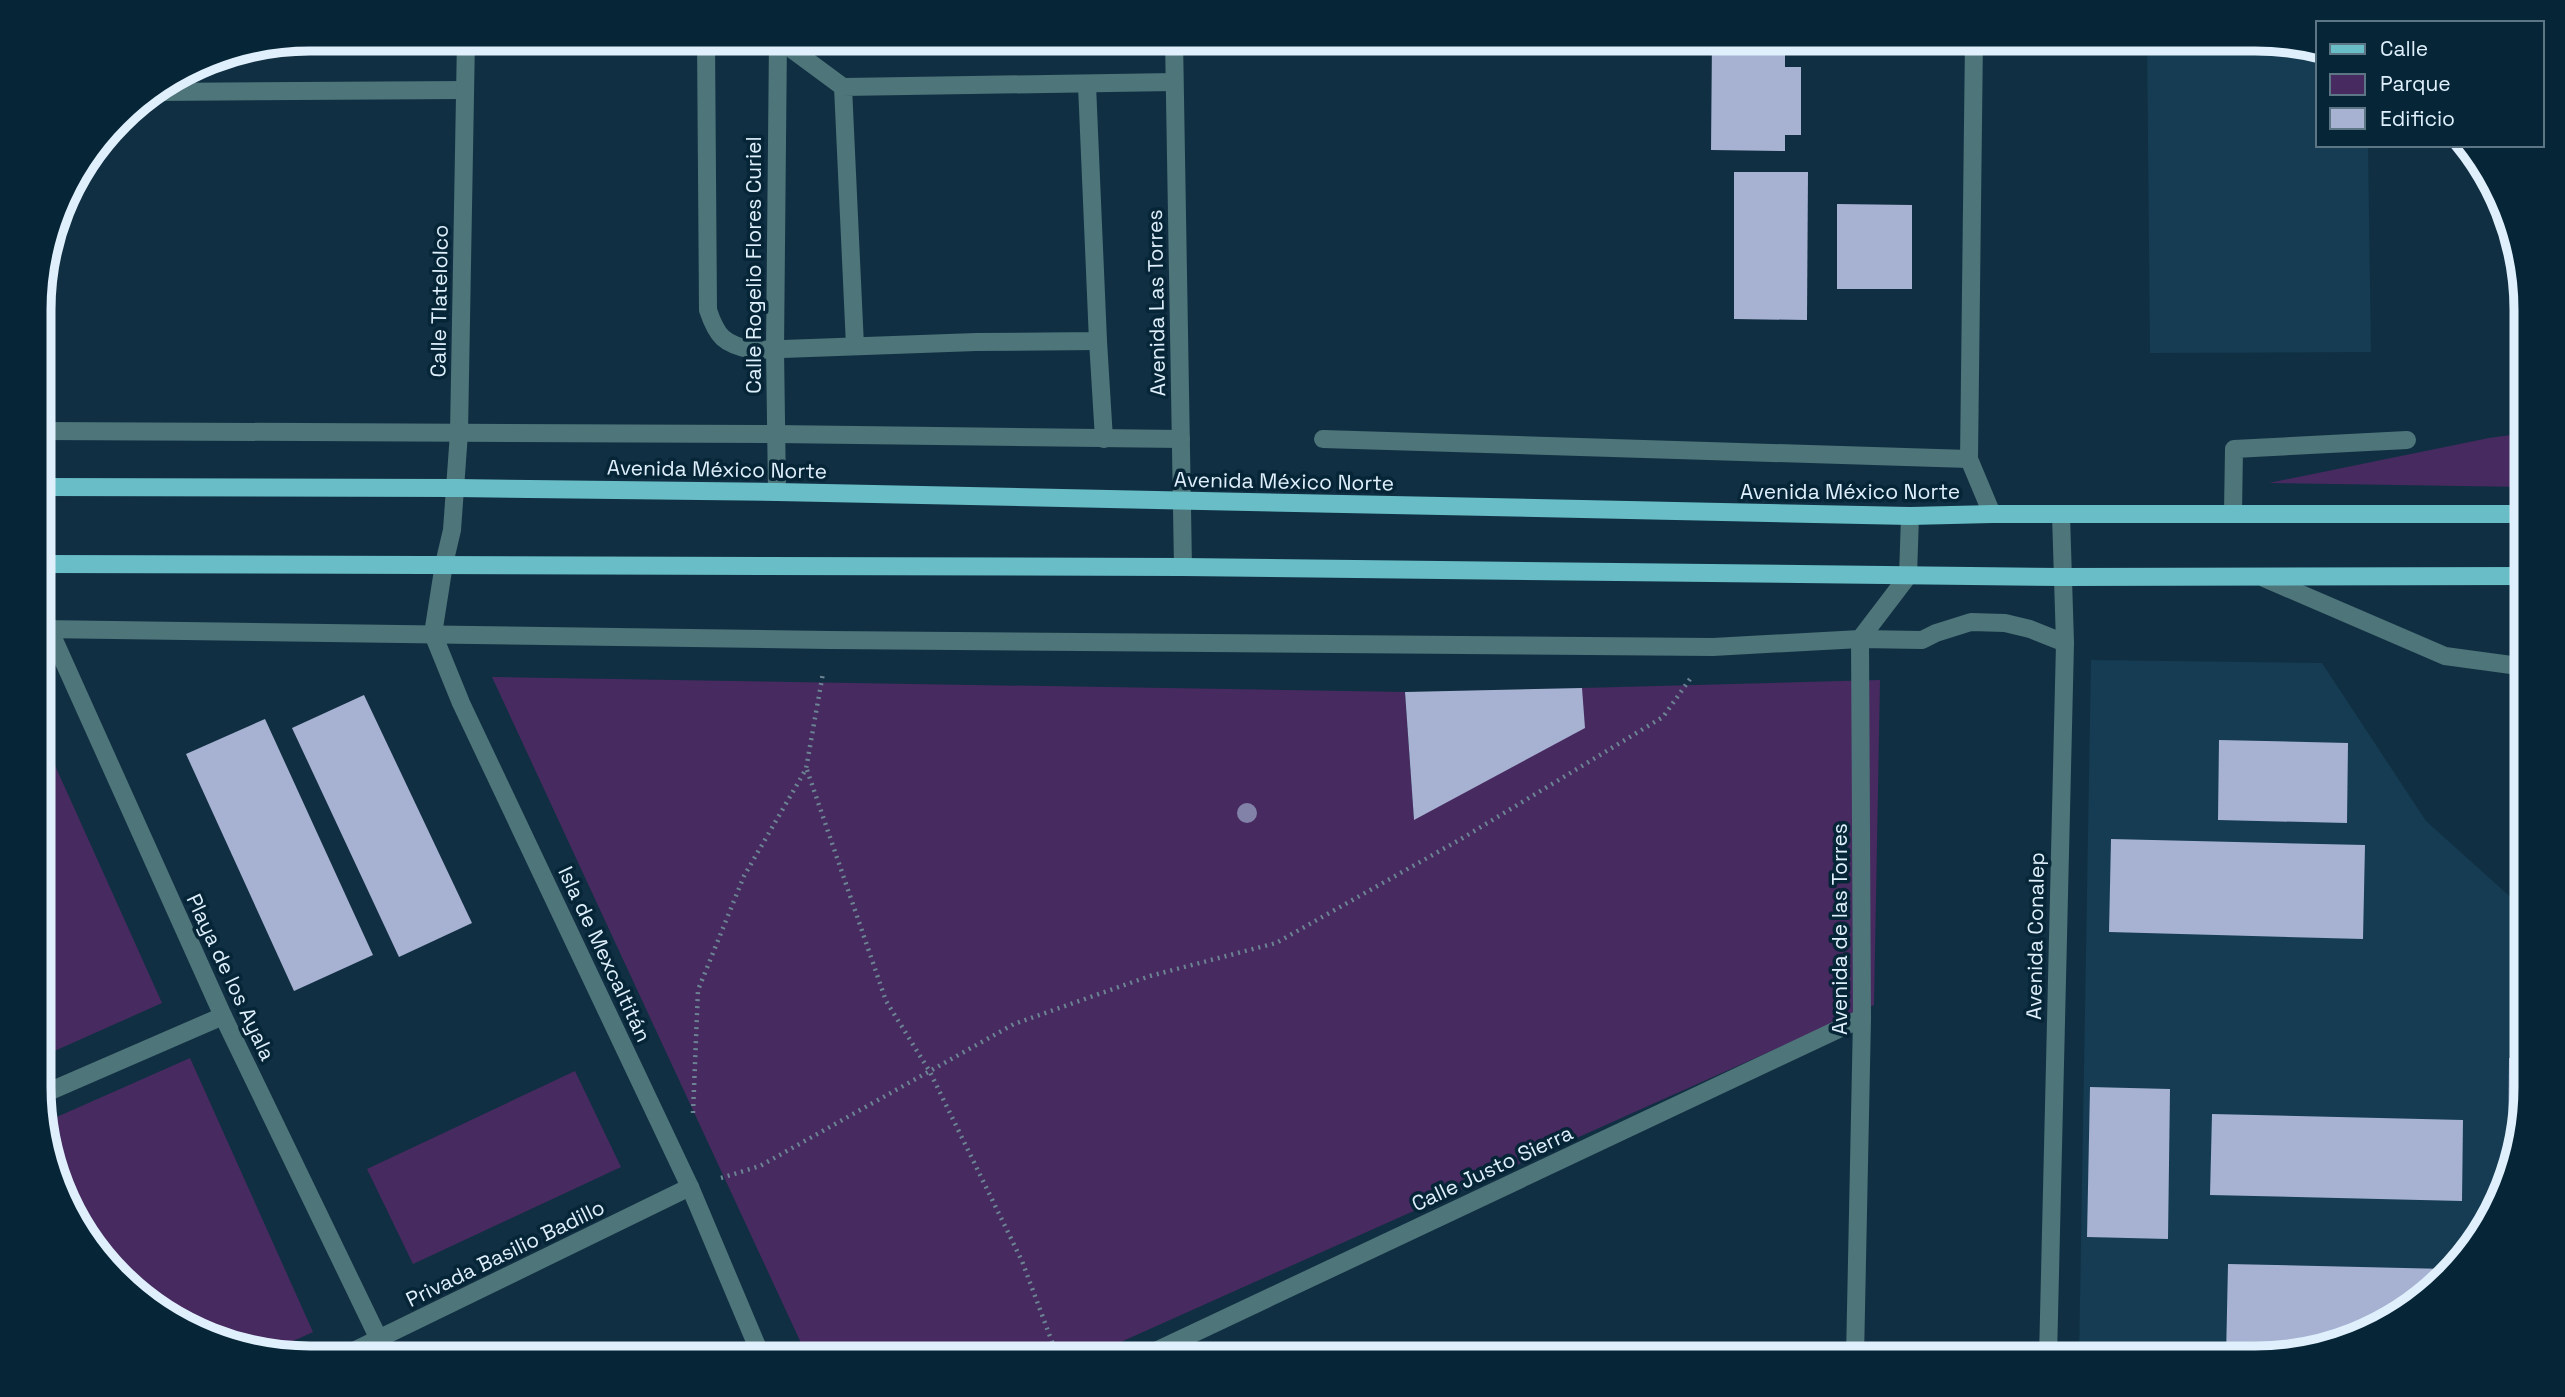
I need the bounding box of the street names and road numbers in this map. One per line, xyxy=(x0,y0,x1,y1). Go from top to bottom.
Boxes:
street label: Calle Rogelio Flores Curiel xyxy=(740,136,767,394)
street label: Avenida Las Torres xyxy=(1141,209,1171,397)
street label: Calle Tlatelolco xyxy=(424,224,454,378)
street label: Avenida México Norte xyxy=(607,454,827,484)
street label: Avenida México Norte xyxy=(1174,466,1394,496)
street label: Avenida México Norte xyxy=(1740,478,1960,505)
street label: Avenida de las Torres xyxy=(1826,823,1853,1035)
street label: Avenida Conalep xyxy=(2020,852,2050,1020)
street label: Isla de Mexcaltitán xyxy=(552,862,658,1046)
street label: Playa de los Ayala xyxy=(181,889,281,1065)
street label: Calle Justo Sierra xyxy=(1407,1119,1577,1217)
street label: Privada Basilio Badillo xyxy=(401,1193,609,1313)

